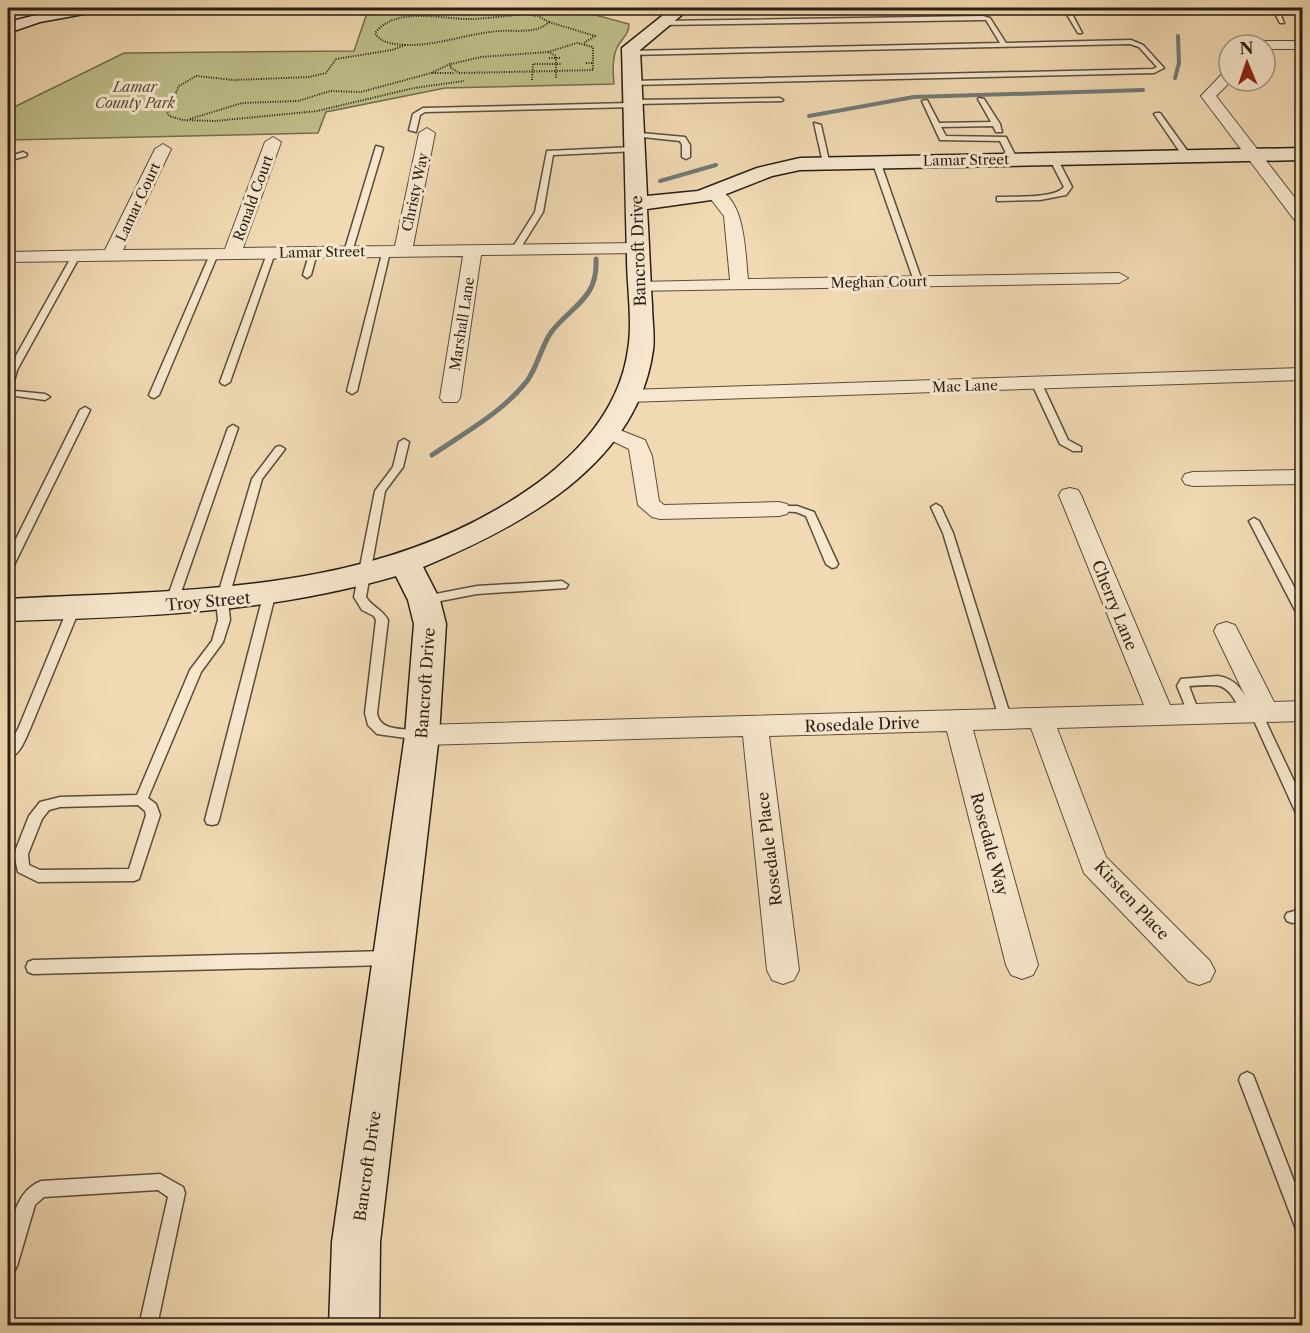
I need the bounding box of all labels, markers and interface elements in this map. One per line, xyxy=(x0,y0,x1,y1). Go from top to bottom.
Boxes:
north arrow xyxy=(1217,33,1277,93)
text: N xyxy=(1239,38,1254,58)
park label: Lamar County Park xyxy=(95,78,176,112)
street label: Lamar Street xyxy=(923,150,1009,170)
street label: Christy Way xyxy=(398,151,432,233)
street label: Ronald Court xyxy=(229,153,277,243)
street label: Lamar Court xyxy=(112,160,164,244)
street label: Bancroft Drive xyxy=(626,195,650,307)
street label: Lamar Street xyxy=(279,242,365,262)
street label: Meghan Court xyxy=(831,272,927,292)
street label: Marshall Lane xyxy=(446,276,478,372)
street label: Mac Lane xyxy=(932,376,998,396)
street label: Cherry Lane xyxy=(1088,557,1142,653)
street label: Troy Street xyxy=(165,587,252,615)
street label: Bancroft Drive xyxy=(411,627,439,739)
street label: Rosedale Drive xyxy=(804,712,920,736)
street label: Rosedale Way xyxy=(967,790,1014,899)
street label: Rosedale Place xyxy=(752,791,786,907)
street label: Kirsten Place xyxy=(1090,856,1174,944)
street label: Bancroft Drive xyxy=(349,1110,385,1222)

